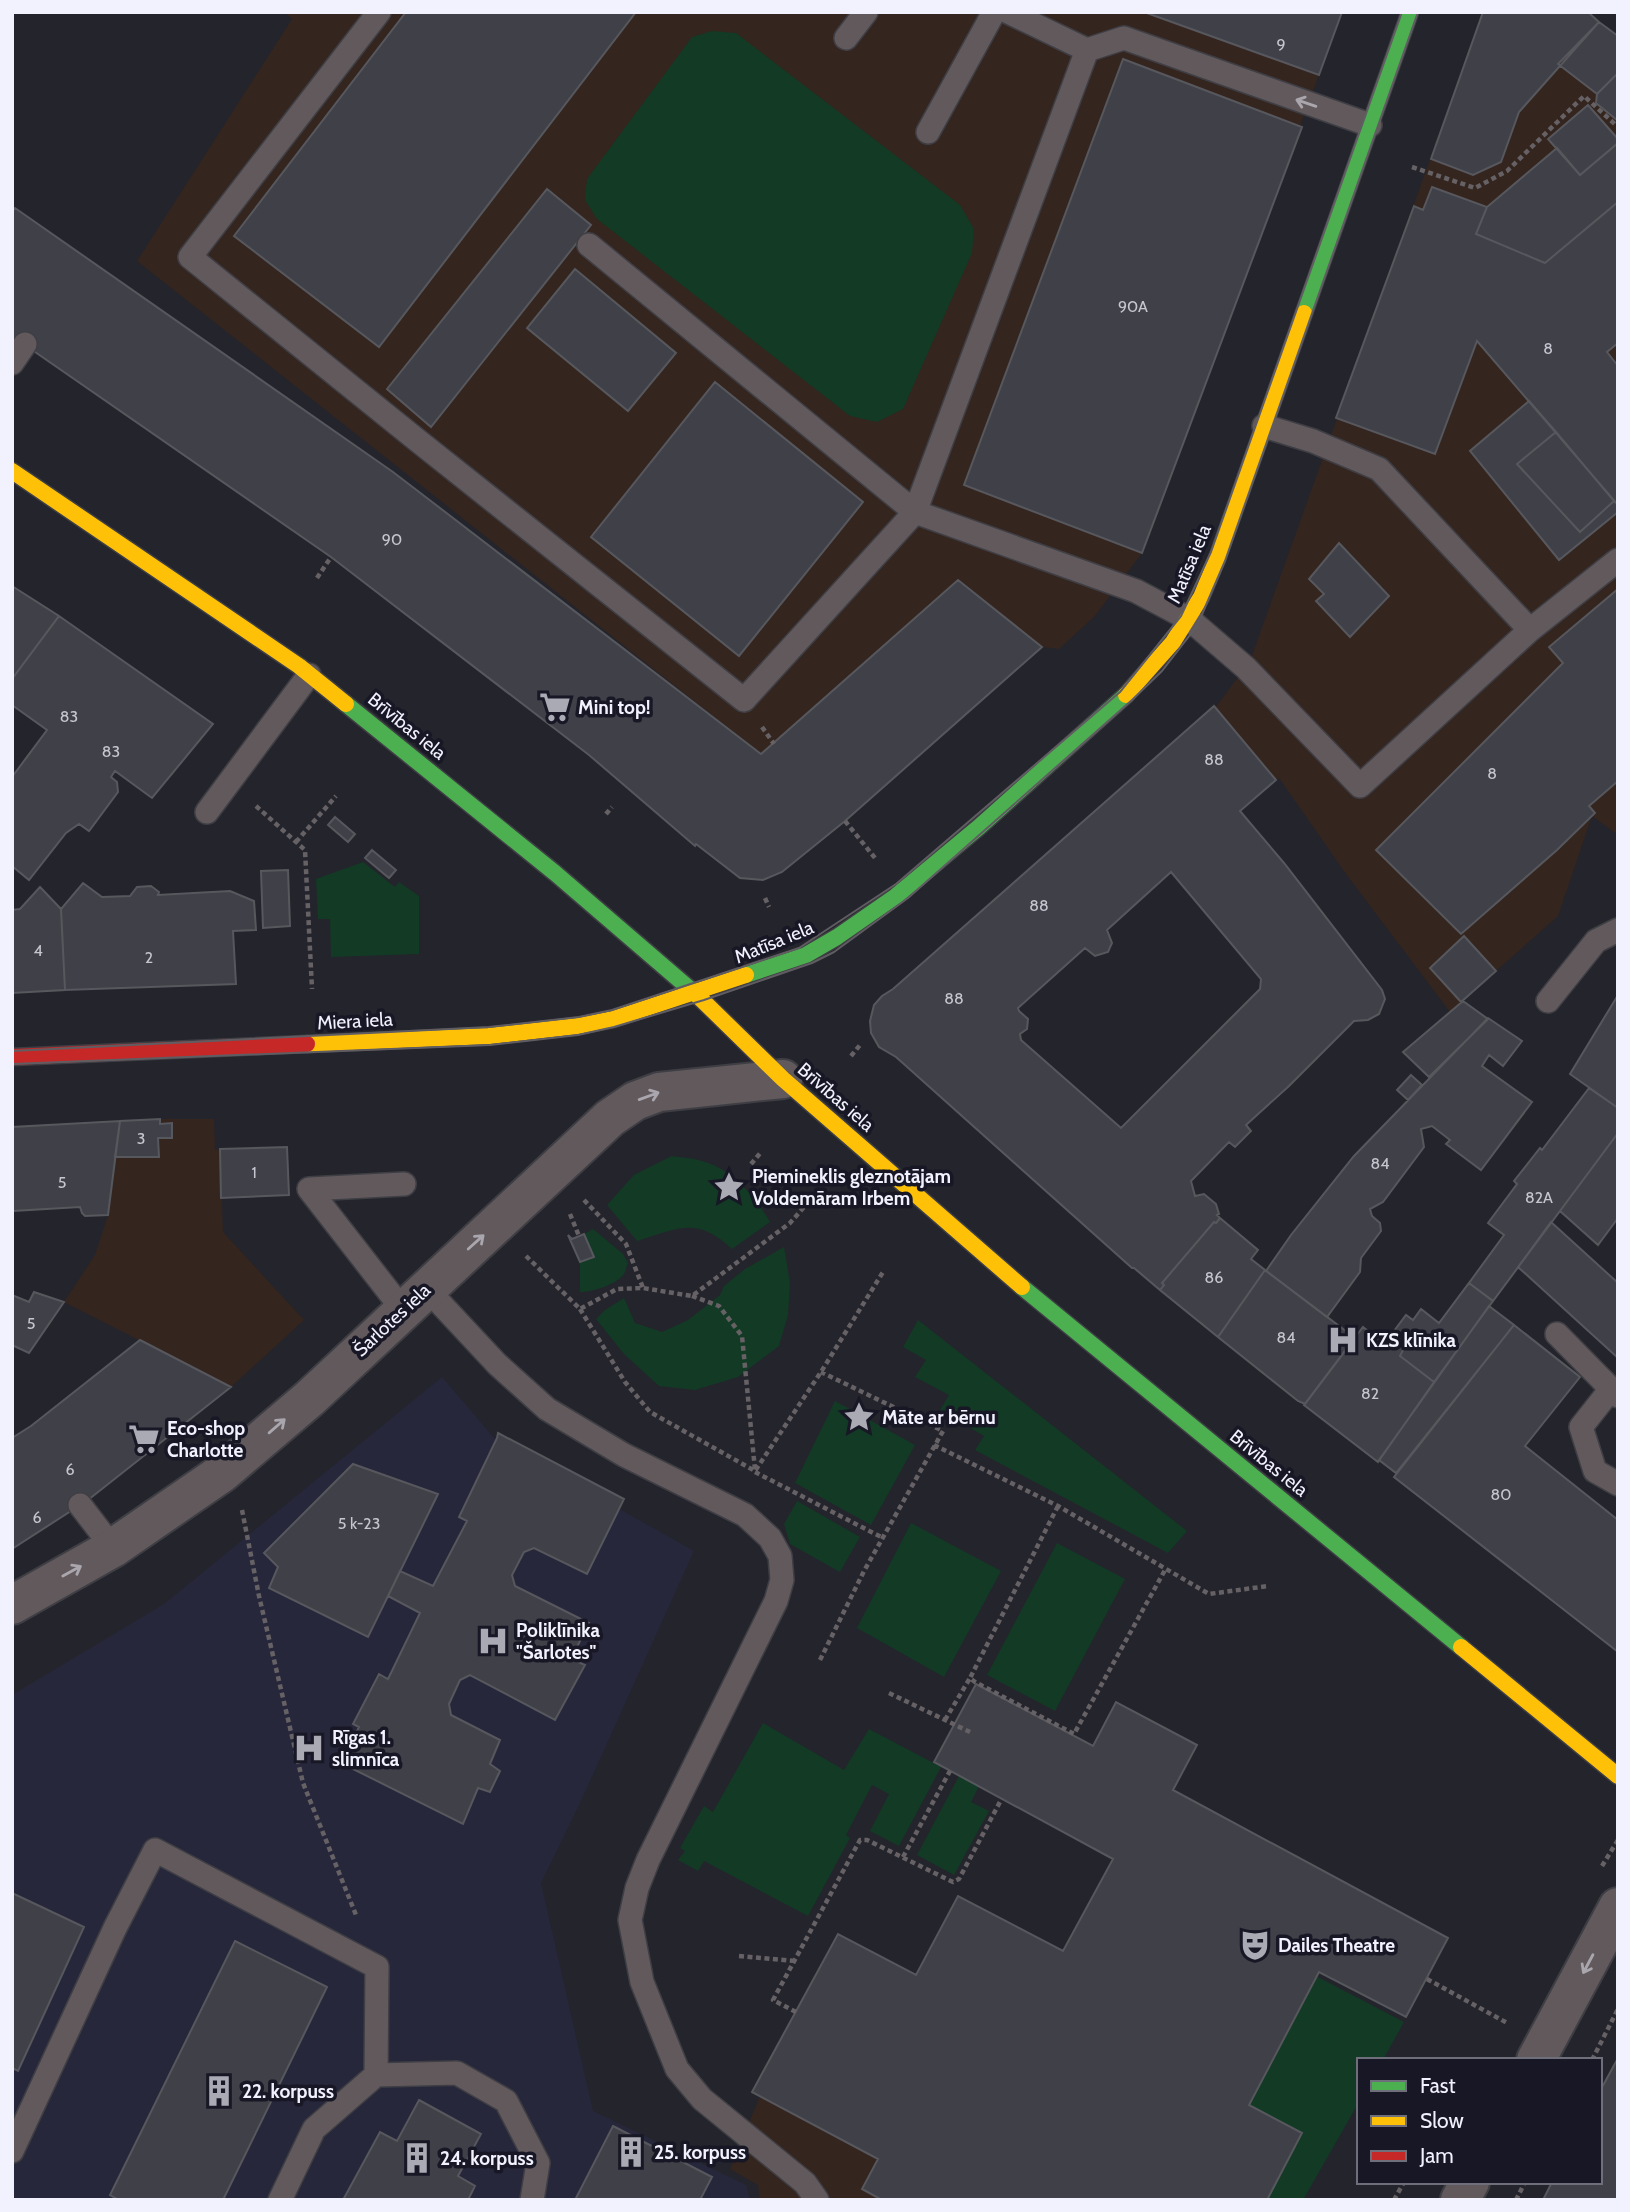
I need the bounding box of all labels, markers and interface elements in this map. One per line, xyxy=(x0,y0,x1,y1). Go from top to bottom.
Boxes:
house number: 9 xyxy=(1276,35,1286,54)
one-way arrow xyxy=(1295,96,1317,109)
house number: 90A xyxy=(1118,297,1148,316)
house number: 8 xyxy=(1543,339,1553,358)
street label: Matīsa iela xyxy=(1162,521,1216,607)
house number: 90 xyxy=(382,530,402,549)
street label: Brīvības iela xyxy=(363,688,451,764)
supermarket icon: Mini top! xyxy=(538,690,572,724)
place label: Mini top! xyxy=(578,696,651,719)
house number: 83 xyxy=(60,707,78,726)
house number: 83 xyxy=(102,742,120,761)
house number: 88 xyxy=(1204,750,1224,769)
house number: 8 xyxy=(1487,764,1497,783)
house number: 88 xyxy=(1029,896,1049,915)
street label: Matīsa iela xyxy=(731,916,817,968)
house number: 4 xyxy=(33,941,43,960)
house number: 2 xyxy=(145,948,153,967)
house number: 88 xyxy=(944,989,964,1008)
street label: Miera iela xyxy=(317,1008,393,1034)
street label: Brīvības iela xyxy=(793,1058,879,1136)
one-way arrow xyxy=(637,1089,659,1101)
house number: 3 xyxy=(137,1129,145,1148)
house number: 84 xyxy=(1371,1154,1389,1173)
house number: 1 xyxy=(251,1163,257,1182)
place label: Piemineklis gleznotājam Voldemāram Irbem xyxy=(752,1165,951,1210)
place icon: Piemineklis gleznotājam Voldemāram Irbem xyxy=(712,1170,746,1204)
house number: 5 xyxy=(58,1173,66,1192)
house number: 82A xyxy=(1525,1188,1553,1207)
one-way arrow xyxy=(467,1234,485,1250)
house number: 86 xyxy=(1205,1268,1223,1287)
street label: Šarlotes iela xyxy=(348,1278,435,1361)
house number: 5 xyxy=(27,1314,35,1333)
hospital icon: KZS klīnika xyxy=(1326,1323,1360,1357)
house number: 84 xyxy=(1277,1328,1295,1347)
place label: KZS klīnika xyxy=(1366,1329,1457,1352)
house number: 82 xyxy=(1361,1384,1379,1403)
place icon: Māte ar bērnu xyxy=(842,1400,876,1434)
place label: Māte ar bērnu xyxy=(882,1406,996,1429)
place label: Eco-shop Charlotte xyxy=(167,1417,245,1462)
one-way arrow xyxy=(268,1418,286,1434)
supermarket icon: Eco-shop Charlotte xyxy=(127,1422,161,1456)
street label: Brīvības iela xyxy=(1225,1425,1313,1501)
house number: 6 xyxy=(65,1460,75,1479)
house number: 80 xyxy=(1491,1485,1511,1504)
house number: 6 xyxy=(32,1508,42,1527)
house number: 5 k-23 xyxy=(338,1514,380,1533)
one-way arrow xyxy=(61,1564,82,1577)
place label: Poliklīnika "Šarlotes" xyxy=(516,1619,600,1664)
hospital icon: Poliklīnika "Šarlotes" xyxy=(476,1624,510,1658)
place label: Rīgas 1. slimnīca xyxy=(332,1726,400,1771)
hospital icon: Rīgas 1. slimnīca xyxy=(292,1731,326,1765)
theatre icon: Dailes Theatre xyxy=(1238,1928,1272,1962)
place label: Dailes Theatre xyxy=(1278,1934,1395,1957)
one-way arrow xyxy=(1581,1953,1594,1974)
legend xyxy=(1357,2058,1602,2184)
text: Fast xyxy=(1420,2073,1456,2098)
building icon: 22. korpuss xyxy=(202,2074,236,2108)
place label: 22. korpuss xyxy=(242,2080,334,2103)
text: Slow xyxy=(1420,2108,1464,2133)
building icon: 25. korpuss xyxy=(614,2135,648,2169)
building icon: 24. korpuss xyxy=(400,2141,434,2175)
place label: 25. korpuss xyxy=(654,2141,746,2164)
text: Jam xyxy=(1419,2143,1454,2168)
place label: 24. korpuss xyxy=(440,2147,534,2170)

